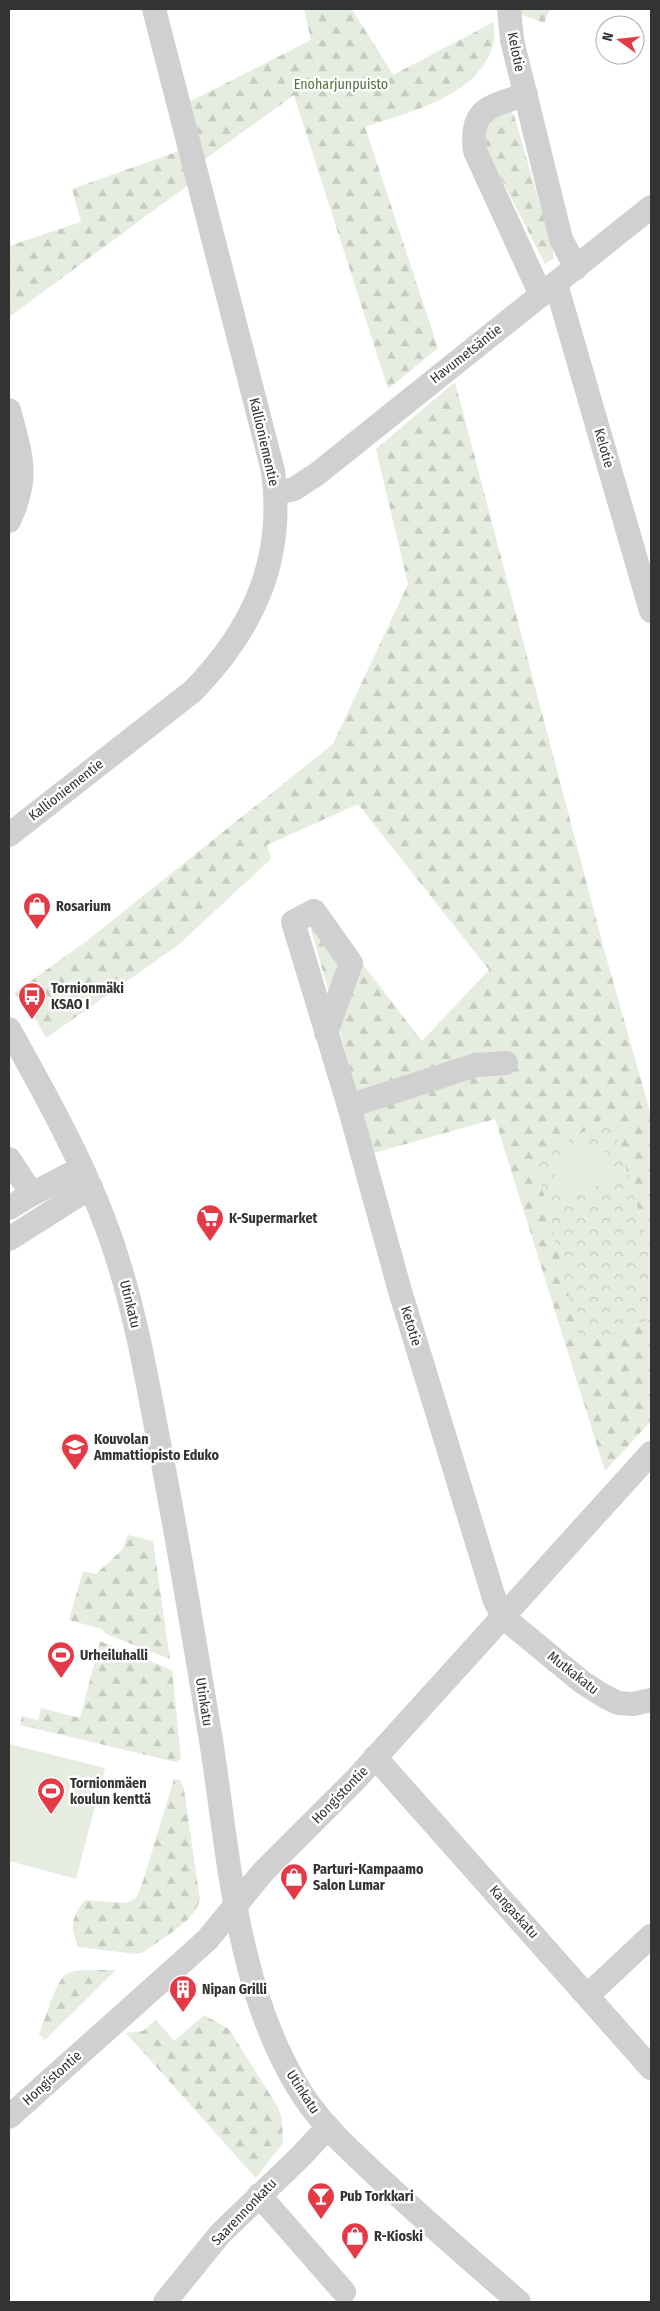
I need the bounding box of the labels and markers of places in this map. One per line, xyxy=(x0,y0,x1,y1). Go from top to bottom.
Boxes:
shop icon: Rosarium xyxy=(22,891,52,930)
place label: Rosarium xyxy=(56,898,111,915)
place label: Tornionmäki KSAO I xyxy=(51,980,124,1013)
bus stop icon: Tornionmäki KSAO I xyxy=(17,981,47,1020)
supermarket icon: K-Supermarket xyxy=(195,1203,225,1242)
place label: K-Supermarket xyxy=(229,1210,318,1227)
place label: Kouvolan Ammattiopisto Eduko xyxy=(93,1431,220,1464)
school or university icon: Kouvolan Ammattiopisto Eduko xyxy=(60,1432,90,1471)
sports icon: Urheiluhalli xyxy=(46,1640,76,1679)
place label: Urheiluhalli xyxy=(80,1647,148,1664)
place label: Tornionmäen koulun kenttä xyxy=(70,1775,151,1808)
sports icon: Tornionmäen koulun kenttä xyxy=(36,1776,66,1815)
place label: Parturi-Kampaamo Salon Lumar xyxy=(313,1861,424,1894)
shop icon: Parturi-Kampaamo Salon Lumar xyxy=(279,1862,309,1901)
building icon: Nipan Grilli xyxy=(168,1974,198,2013)
place label: Nipan Grilli xyxy=(202,1981,267,1998)
bar icon: Pub Torkkari xyxy=(306,2181,336,2220)
place label: Pub Torkkari xyxy=(340,2188,414,2205)
shop icon: R-Kioski xyxy=(340,2221,370,2260)
place label: R-Kioski xyxy=(374,2228,423,2245)

